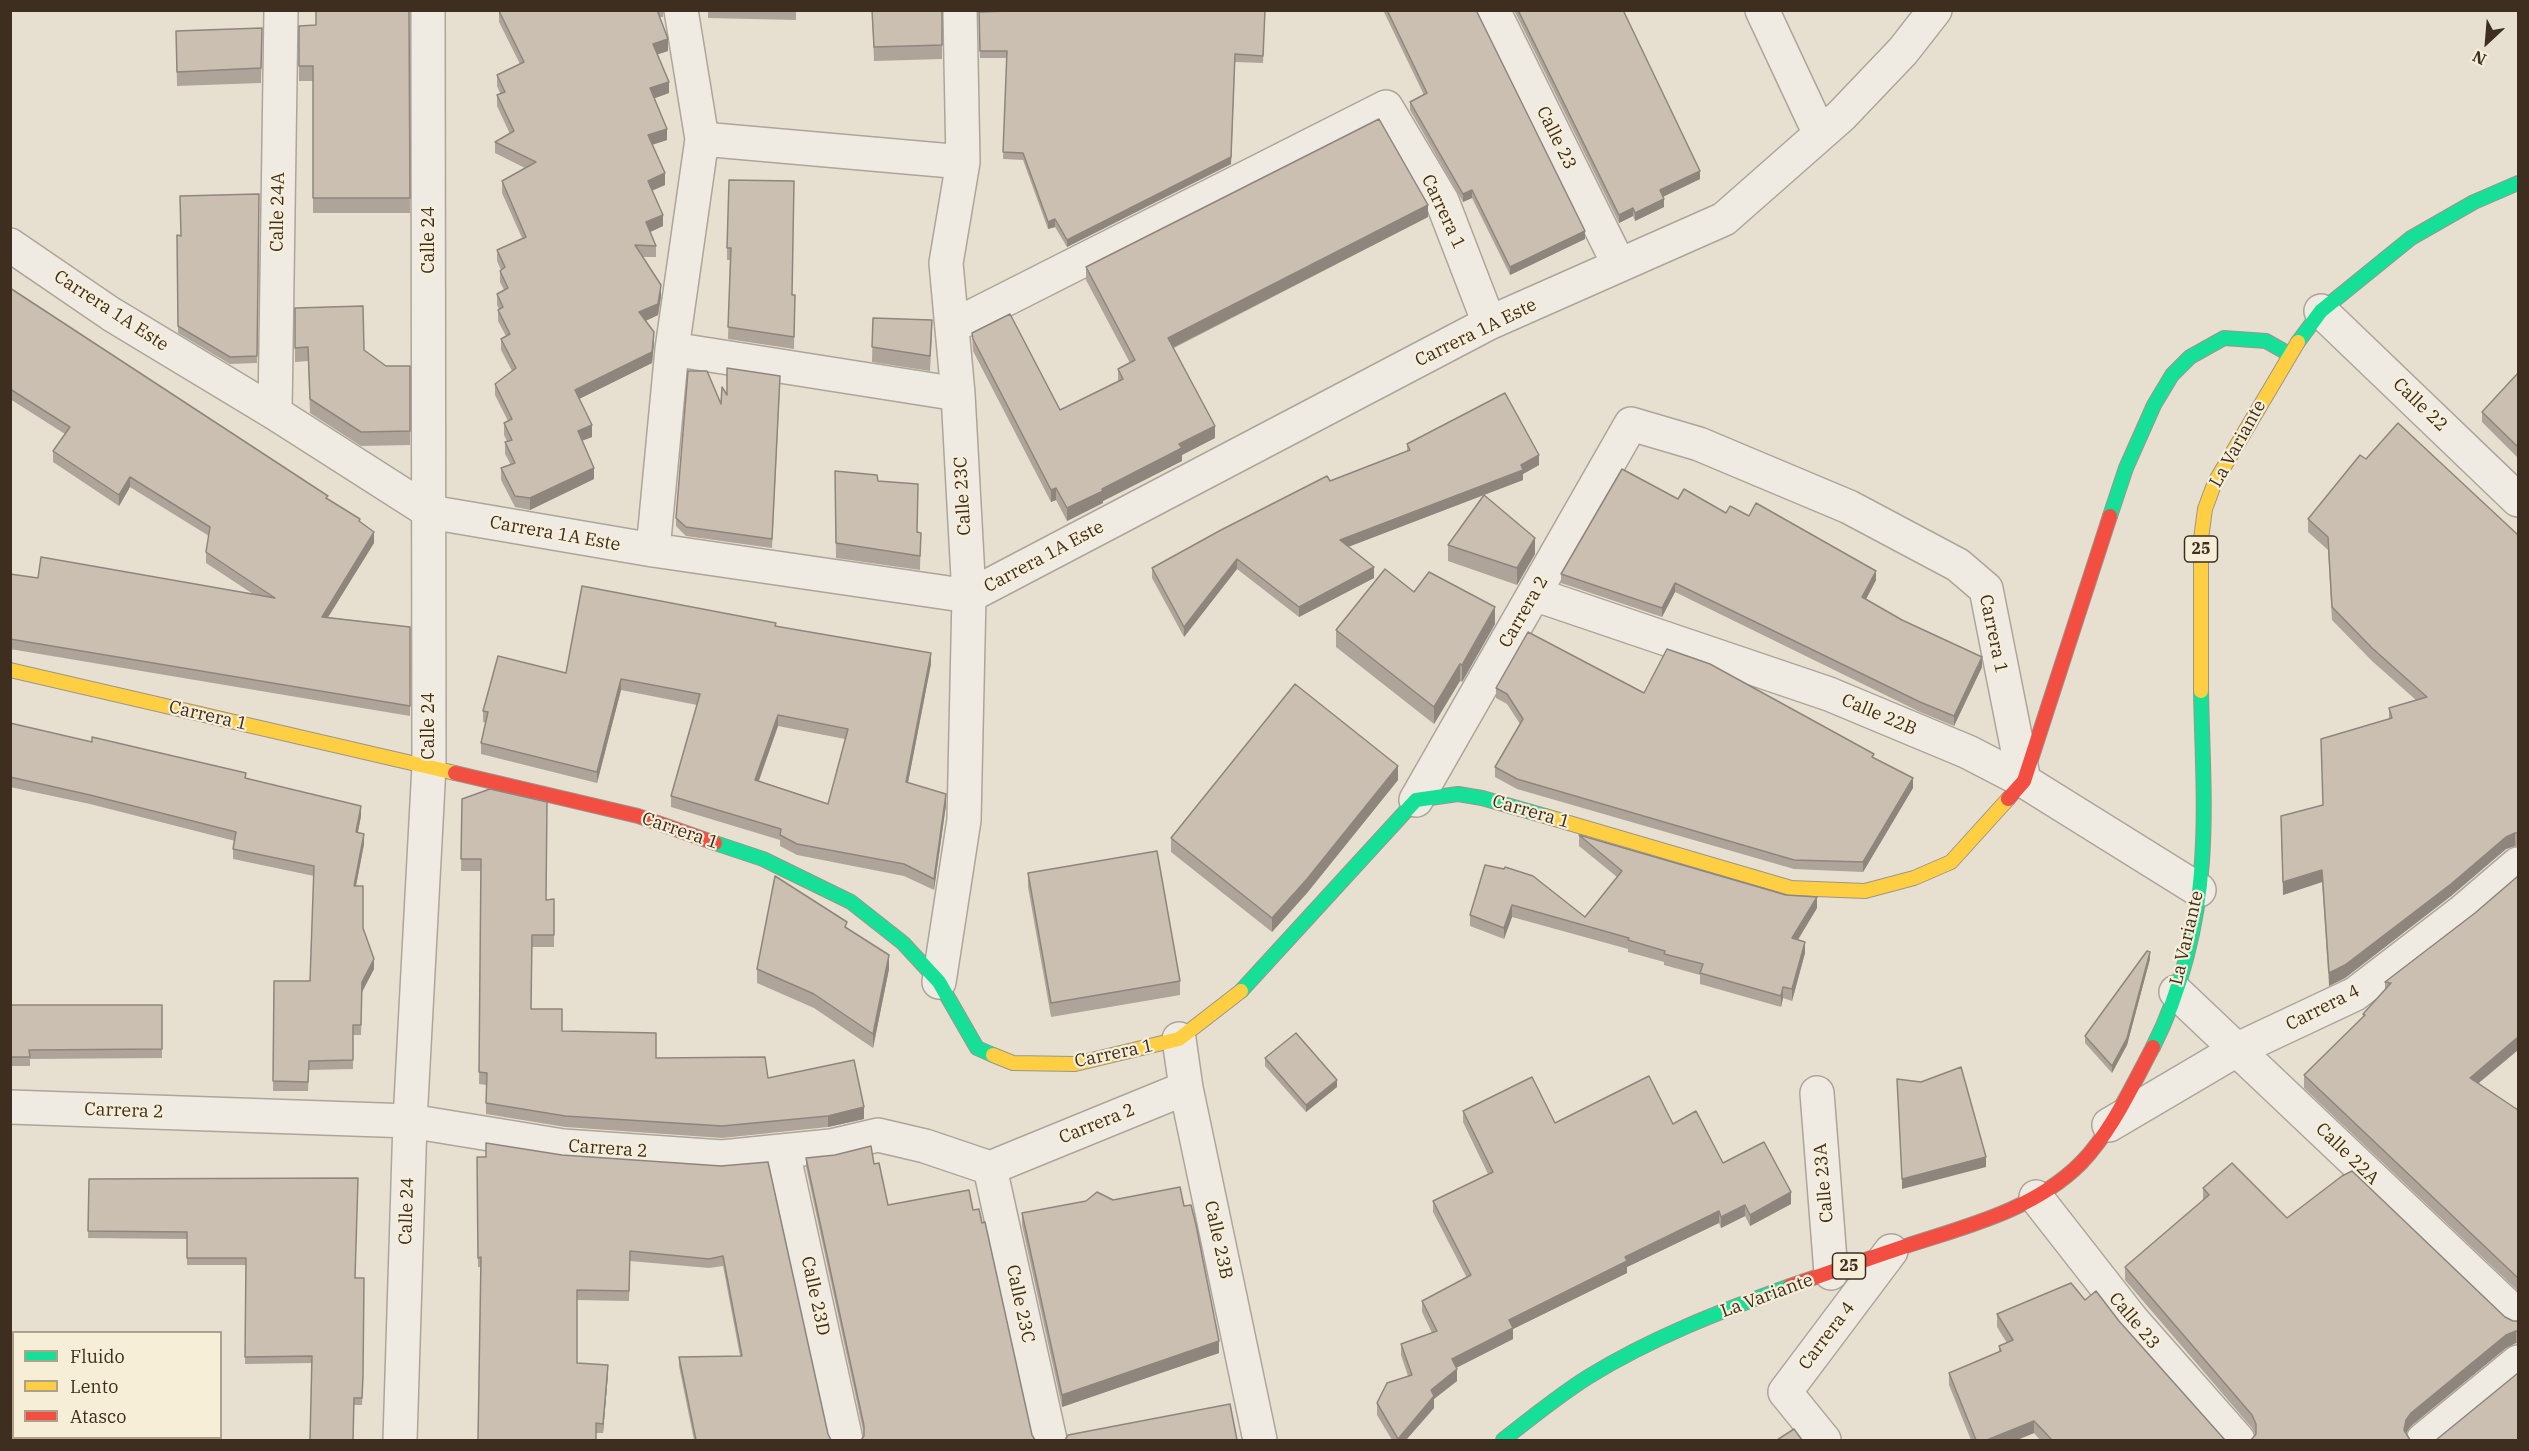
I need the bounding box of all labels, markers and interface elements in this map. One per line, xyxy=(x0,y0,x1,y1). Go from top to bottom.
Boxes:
north arrow xyxy=(2457,12,2517,72)
text: N xyxy=(2469,46,2489,70)
street label: Calle 23 xyxy=(1531,103,1581,173)
street label: Carrera 1 xyxy=(1416,171,1470,253)
street label: Calle 24A xyxy=(267,172,289,252)
street label: Calle 24 xyxy=(418,206,440,274)
street label: Carrera 1A Este xyxy=(50,266,172,356)
street label: Carrera 1A Este xyxy=(1412,294,1540,372)
street label: Calle 22 xyxy=(2388,374,2452,436)
street label: La Variante xyxy=(2205,397,2271,491)
street label: Calle 23C xyxy=(950,456,976,536)
street label: Carrera 1A Este xyxy=(488,512,622,556)
street label: Carrera 1A Este xyxy=(980,516,1108,598)
road number: 25 xyxy=(2184,536,2218,562)
street label: Carrera 2 xyxy=(1495,572,1553,652)
street label: Carrera 1 xyxy=(1974,593,2012,675)
street label: Calle 22B xyxy=(1838,690,1920,740)
street label: Calle 24 xyxy=(418,692,440,760)
street label: Carrera 1 xyxy=(167,697,249,735)
street label: Carrera 1 xyxy=(1490,791,1572,833)
street label: Carrera 1 xyxy=(639,808,721,854)
street label: La Variante xyxy=(2166,889,2208,987)
street label: Carrera 4 xyxy=(2283,980,2363,1036)
street label: Carrera 1 xyxy=(1073,1035,1155,1073)
street label: Carrera 2 xyxy=(84,1099,164,1123)
street label: Carrera 2 xyxy=(1056,1099,1138,1149)
street label: Calle 22A xyxy=(2311,1118,2383,1190)
street label: Carrera 2 xyxy=(567,1135,649,1163)
street label: Calle 23A xyxy=(1810,1142,1838,1224)
street label: Calle 24 xyxy=(395,1177,419,1245)
street label: Calle 23B xyxy=(1199,1199,1237,1281)
road number: 25 xyxy=(1832,1253,1866,1279)
street label: Calle 23D xyxy=(796,1255,834,1337)
street label: Calle 23C xyxy=(1001,1263,1039,1345)
street label: La Variante xyxy=(1718,1269,1816,1323)
street label: Calle 23 xyxy=(2104,1288,2164,1354)
street label: Carrera 4 xyxy=(1794,1298,1860,1374)
legend xyxy=(12,1331,222,1439)
text: Fluido xyxy=(70,1345,125,1368)
text: Lento xyxy=(70,1375,118,1398)
text: Atasco xyxy=(70,1405,126,1428)

